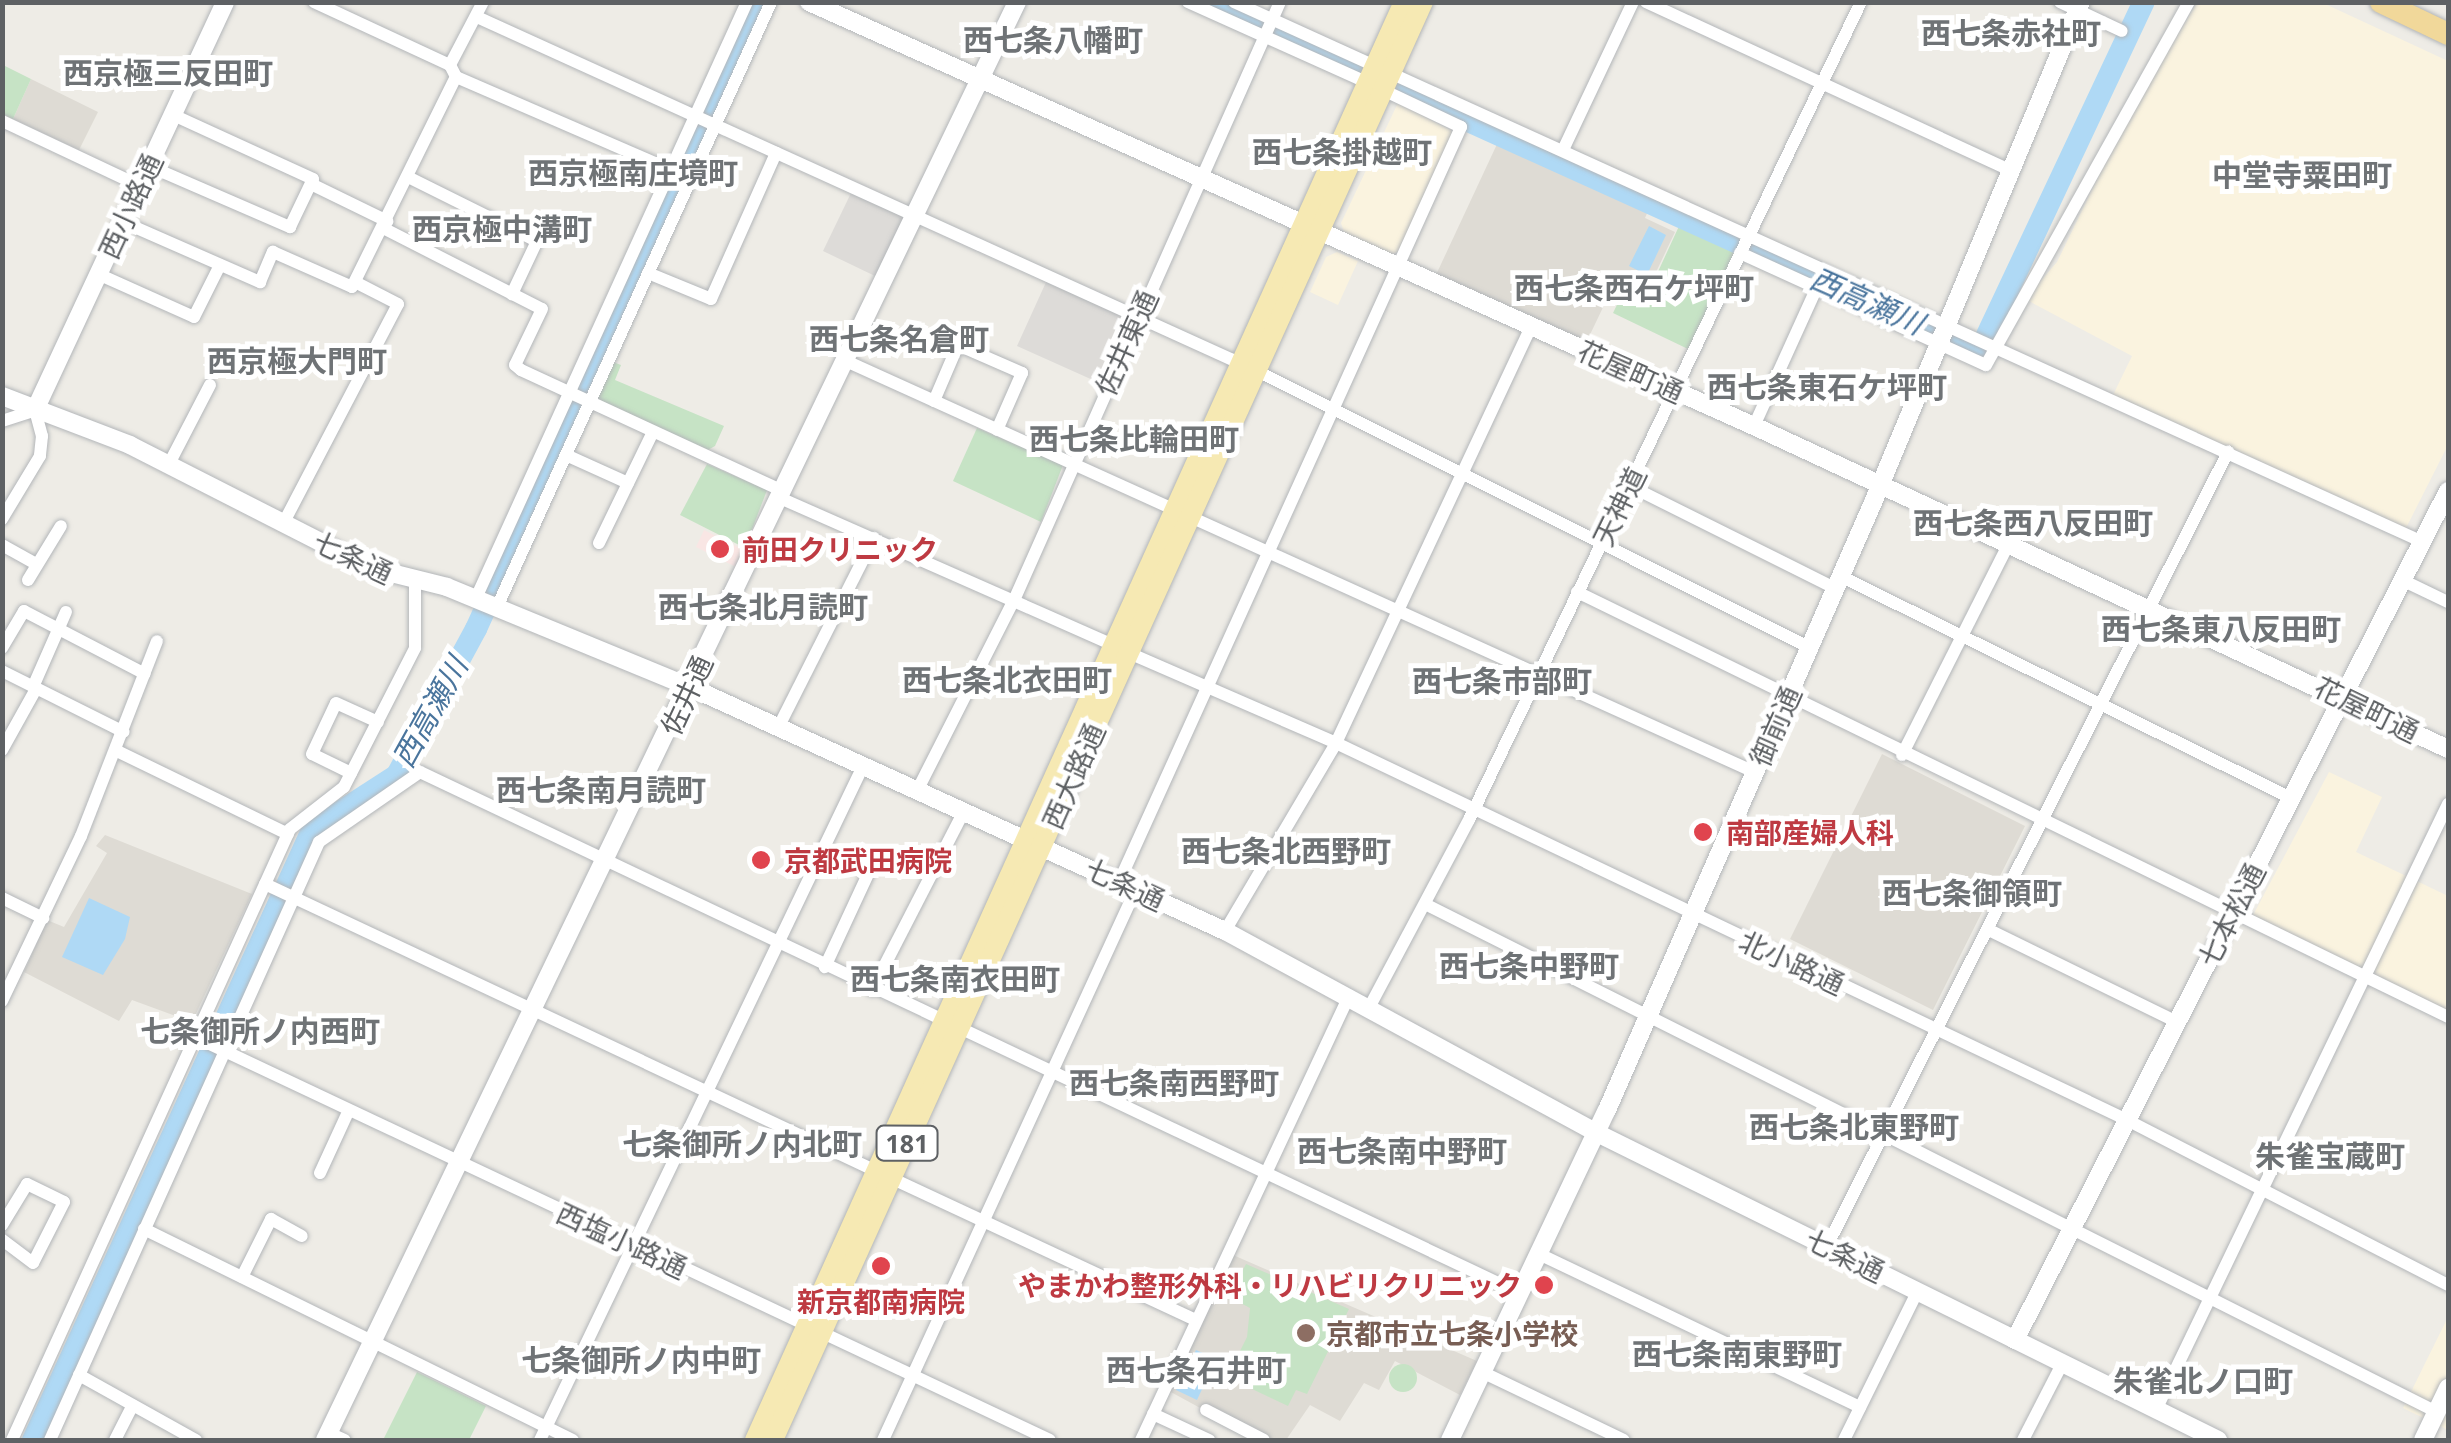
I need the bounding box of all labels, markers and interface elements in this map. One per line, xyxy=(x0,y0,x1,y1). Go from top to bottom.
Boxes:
district label: 西七条赤社町 xyxy=(1921,15,2101,51)
district label: 西七条八幡町 xyxy=(963,22,1143,58)
district label: 西京極三反田町 xyxy=(63,55,273,91)
district label: 西七条掛越町 xyxy=(1252,134,1432,170)
street label: 西小路通 xyxy=(91,148,169,264)
district label: 西京極南庄境町 xyxy=(528,155,738,191)
district label: 中堂寺粟田町 xyxy=(2212,157,2392,193)
district label: 西京極中溝町 xyxy=(412,211,592,247)
water label: 西高瀬川 xyxy=(1805,260,1929,342)
district label: 西七条西石ケ坪町 xyxy=(1514,270,1754,306)
street label: 佐井東通 xyxy=(1088,285,1164,401)
district label: 西七条名倉町 xyxy=(809,321,989,357)
street label: 花屋町通 xyxy=(1573,333,1689,409)
district label: 西京極大門町 xyxy=(207,343,387,379)
district label: 西七条東石ケ坪町 xyxy=(1707,369,1947,405)
district label: 西七条比輪田町 xyxy=(1029,421,1239,457)
street label: 天神道 xyxy=(1585,461,1653,551)
district label: 西七条西八反田町 xyxy=(1913,505,2153,541)
street label: 七条通 xyxy=(308,524,398,590)
place label: 前田クリニック xyxy=(742,532,938,566)
marker: 前田クリニック xyxy=(707,536,733,562)
district label: 西七条北月読町 xyxy=(658,589,868,625)
district label: 西七条東八反田町 xyxy=(2101,611,2341,647)
street label: 佐井通 xyxy=(653,650,719,740)
water label: 西高瀬川 xyxy=(385,651,475,773)
district label: 西七条北衣田町 xyxy=(902,662,1112,698)
district label: 西七条市部町 xyxy=(1412,663,1592,699)
street label: 花屋町通 xyxy=(2309,669,2425,749)
street label: 御前通 xyxy=(1743,681,1807,771)
street label: 西大路通 xyxy=(1035,718,1111,834)
district label: 西七条南月読町 xyxy=(496,772,706,808)
place label: 南部産婦人科 xyxy=(1726,815,1894,849)
marker: 南部産婦人科 xyxy=(1690,819,1716,845)
district label: 西七条北西野町 xyxy=(1181,833,1391,869)
place label: 京都武田病院 xyxy=(784,843,952,877)
marker: 京都武田病院 xyxy=(748,847,774,873)
street label: 七条通 xyxy=(1080,851,1170,917)
street label: 七本松通 xyxy=(2191,857,2271,973)
district label: 西七条御領町 xyxy=(1882,875,2062,911)
street label: 北小路通 xyxy=(1734,923,1850,1001)
district label: 西七条中野町 xyxy=(1439,948,1619,984)
district label: 西七条南衣田町 xyxy=(850,961,1060,997)
district label: 七条御所ノ内西町 xyxy=(140,1013,380,1049)
district label: 西七条南西野町 xyxy=(1069,1065,1279,1101)
district label: 西七条北東野町 xyxy=(1749,1109,1959,1145)
road number: 181 xyxy=(874,1123,940,1163)
district label: 七条御所ノ内北町 xyxy=(622,1126,862,1162)
district label: 西七条南中野町 xyxy=(1297,1133,1507,1169)
district label: 朱雀宝蔵町 xyxy=(2255,1138,2405,1174)
street label: 西塩小路通 xyxy=(551,1195,693,1285)
street label: 七条通 xyxy=(1800,1221,1890,1289)
marker: 新京都南病院 xyxy=(868,1253,894,1279)
place label: やまかわ整形外科・リハビリクリニック xyxy=(1018,1268,1522,1302)
marker: やまかわ整形外科・リハビリクリニック xyxy=(1531,1272,1557,1298)
place label: 新京都南病院 xyxy=(797,1284,965,1318)
place label: 京都市立七条小学校 xyxy=(1326,1316,1578,1350)
marker: 京都市立七条小学校 xyxy=(1295,1322,1317,1344)
district label: 西七条南東野町 xyxy=(1632,1336,1842,1372)
district label: 七条御所ノ内中町 xyxy=(521,1342,761,1378)
district label: 西七条石井町 xyxy=(1106,1352,1286,1388)
district label: 朱雀北ノ口町 xyxy=(2113,1363,2293,1399)

